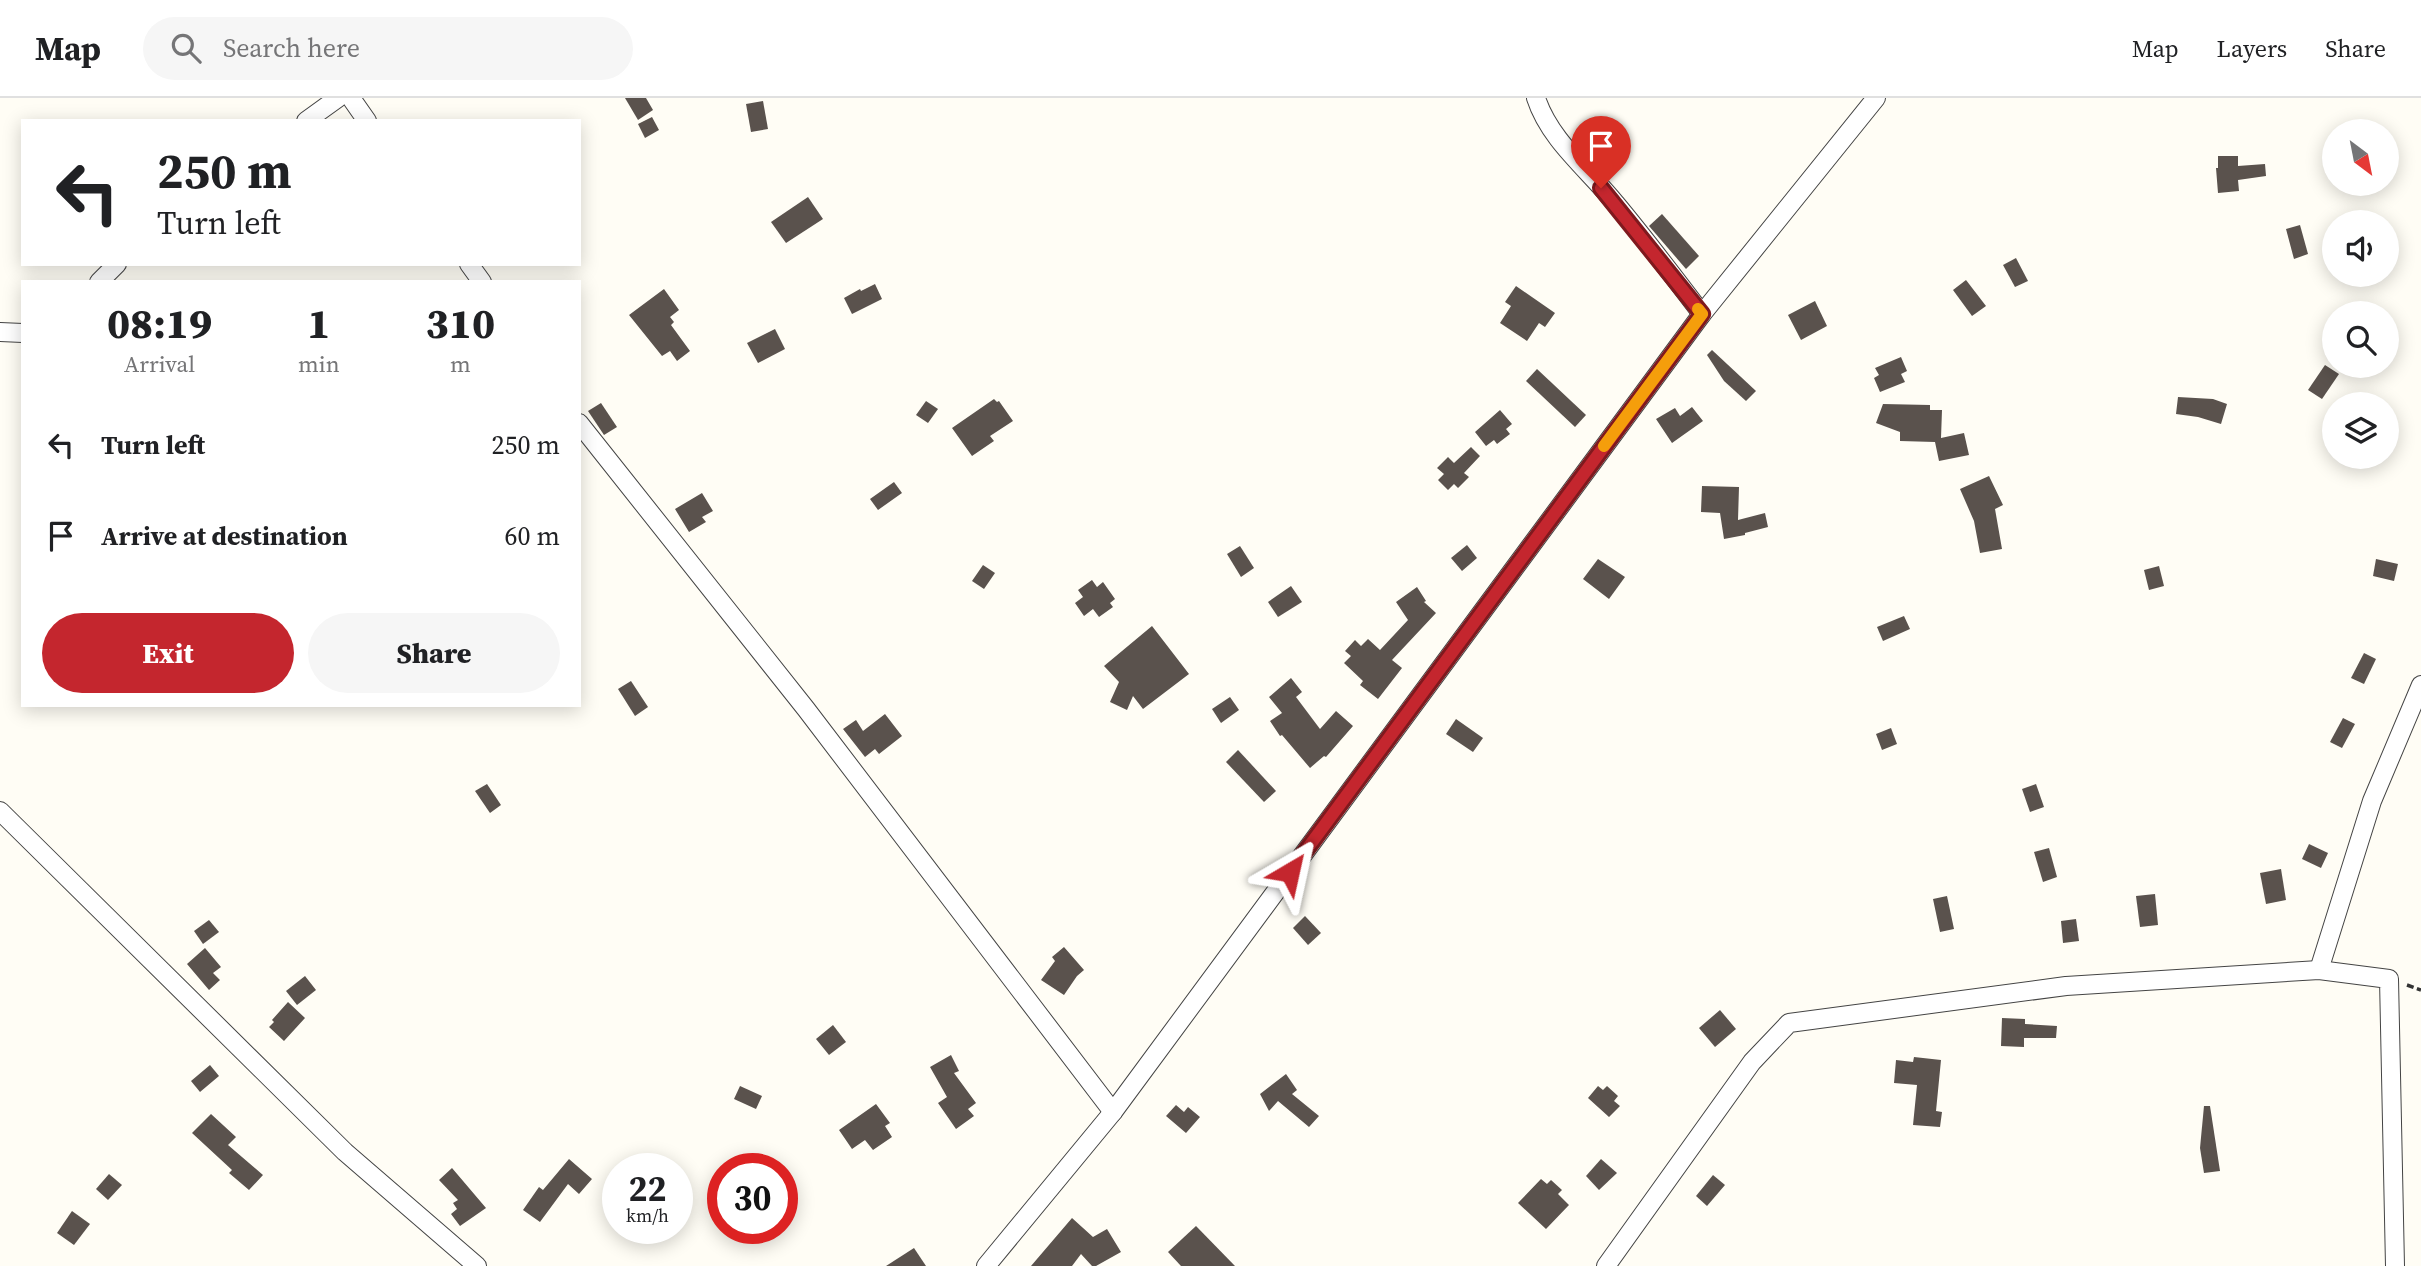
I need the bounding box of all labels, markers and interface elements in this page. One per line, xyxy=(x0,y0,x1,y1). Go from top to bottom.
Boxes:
search box xyxy=(143,17,633,80)
text: Map xyxy=(35,26,101,71)
icon: search xyxy=(167,29,205,67)
text: Search here xyxy=(223,30,360,66)
text: Map xyxy=(2132,32,2179,65)
text: Layers xyxy=(2217,32,2287,65)
text: Share xyxy=(2325,32,2386,65)
pin xyxy=(1571,116,1631,188)
north arrow xyxy=(2322,119,2399,196)
map controls xyxy=(2322,119,2399,469)
icon: arrive xyxy=(1582,127,1620,165)
text: 250 m xyxy=(157,137,292,204)
icon: left xyxy=(42,147,133,238)
text: Turn left xyxy=(157,201,281,245)
button: sound xyxy=(2322,210,2399,287)
text: 08:19 xyxy=(107,294,212,352)
text: 1 xyxy=(307,294,330,352)
text: 310 xyxy=(426,294,495,352)
button: search xyxy=(2322,301,2399,378)
text: Arrival xyxy=(124,348,195,380)
text: min xyxy=(298,348,340,380)
text: m xyxy=(450,348,471,380)
button: layers xyxy=(2322,392,2399,469)
icon: left xyxy=(42,426,80,464)
text: Turn left xyxy=(101,427,205,463)
text: 250 m xyxy=(492,427,560,463)
icon: arrive xyxy=(42,517,80,555)
text: Arrive at destination xyxy=(101,518,348,554)
text: 60 m xyxy=(505,518,560,554)
button: Exit xyxy=(42,613,294,693)
button: Share xyxy=(308,613,560,693)
position arrow xyxy=(1253,835,1327,909)
speed limit sign: 30 xyxy=(707,1153,798,1244)
text: 22 xyxy=(629,1165,666,1213)
text: km/h xyxy=(626,1203,669,1228)

